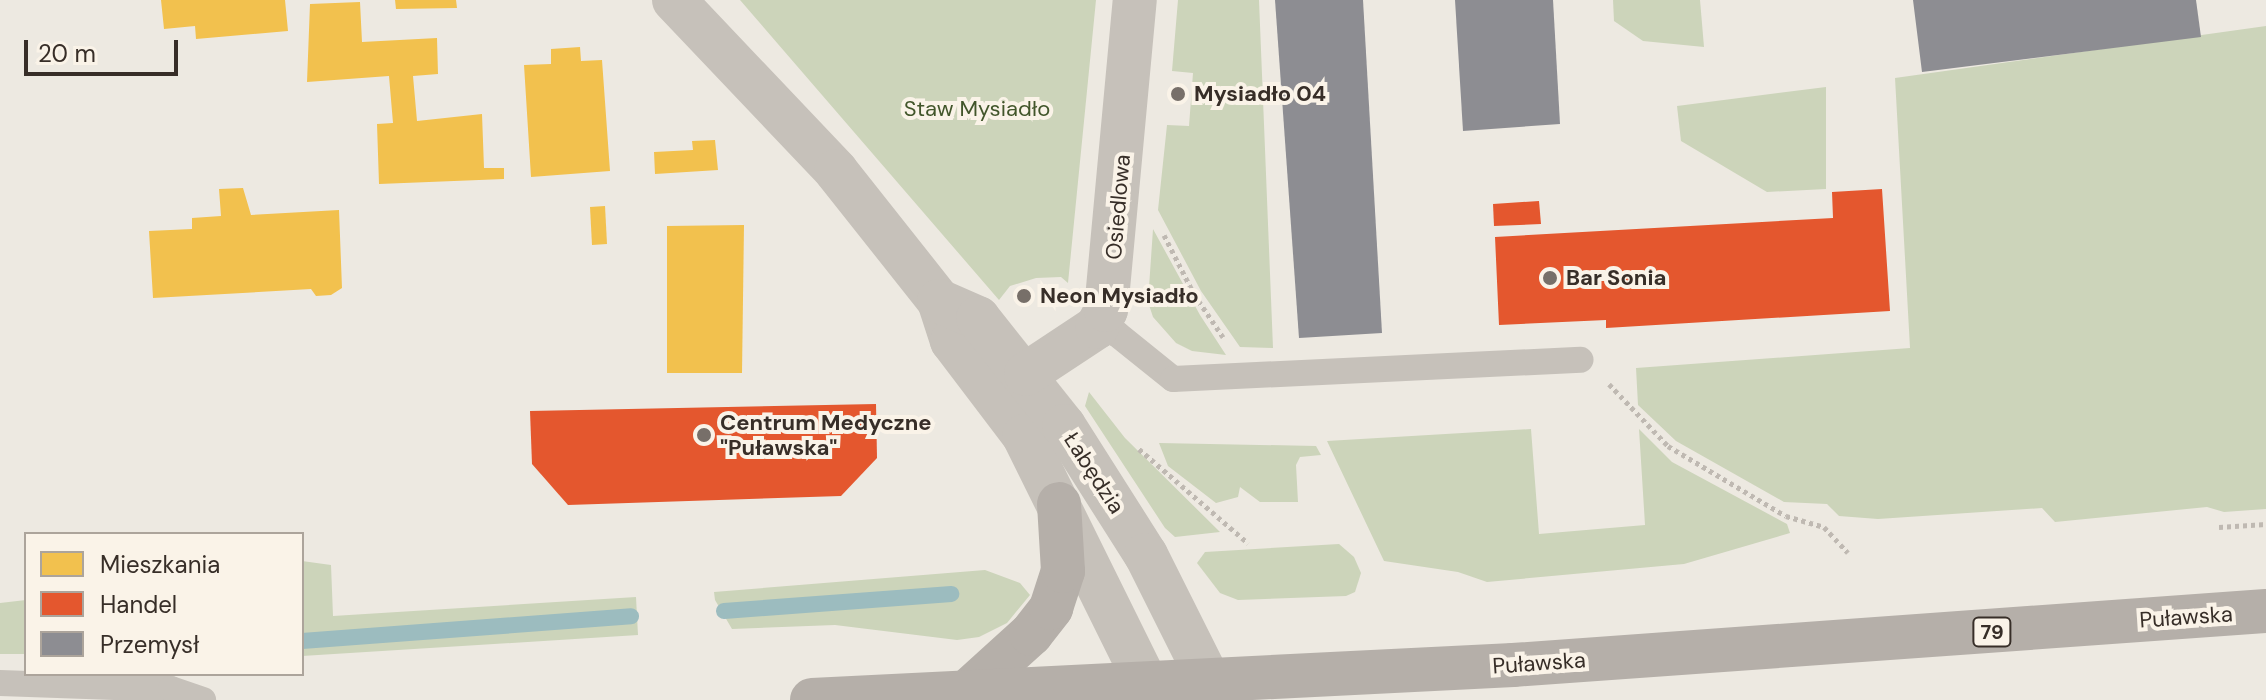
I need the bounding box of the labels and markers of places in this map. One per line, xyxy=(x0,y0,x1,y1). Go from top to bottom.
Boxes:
place label: Mysiadło 04 xyxy=(1194,81,1326,107)
marker: Mysiadło 04 xyxy=(1169,85,1187,103)
place label: Bar Sonia xyxy=(1566,265,1666,291)
marker: Bar Sonia xyxy=(1541,269,1559,287)
place label: Neon Mysiadło xyxy=(1040,283,1199,309)
marker: Neon Mysiadło xyxy=(1015,287,1033,305)
place label: Centrum Medyczne "Puławska" xyxy=(720,409,931,460)
marker: Centrum Medyczne "Puławska" xyxy=(695,426,713,444)

